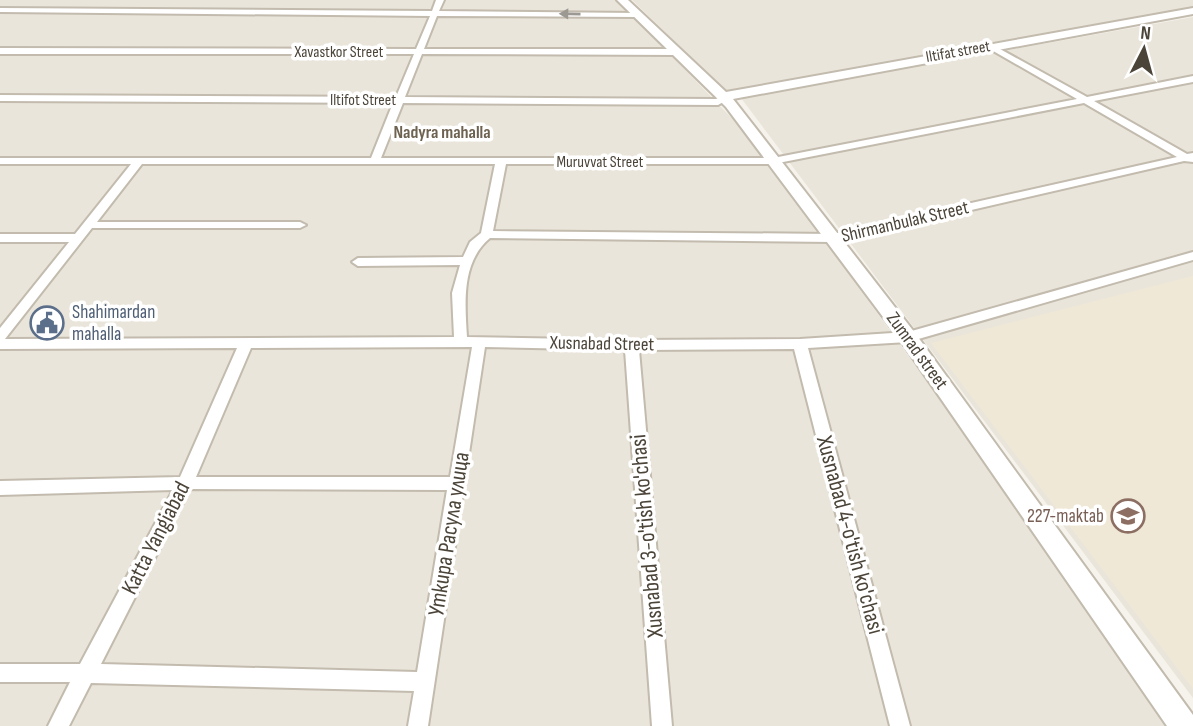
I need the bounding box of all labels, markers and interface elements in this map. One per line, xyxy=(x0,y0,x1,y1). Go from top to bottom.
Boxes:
one-way arrow xyxy=(558,8,580,20)
north arrow xyxy=(1109,14,1179,84)
text: N xyxy=(1139,22,1152,46)
street label: Iltifаt street xyxy=(924,37,992,67)
street label: Xavastkor Street xyxy=(294,43,384,62)
street label: Iltifot Street xyxy=(330,91,396,110)
district label: Nadyra mahalla xyxy=(393,122,491,143)
street label: Muruvvat Street xyxy=(557,153,644,172)
street label: Shirmаnbulak Street xyxy=(839,196,971,248)
place label: Shahimardan mahalla xyxy=(72,301,155,346)
public building icon: Shahimardan mahalla xyxy=(28,304,66,342)
street label: Zumrad street xyxy=(881,308,953,394)
street label: Xusnabad Street xyxy=(549,332,655,356)
street label: Xusnabad 4-o'tish ko'chasi xyxy=(810,432,890,637)
street label: Xusnabad 3-o'tish ko'chasi xyxy=(624,433,670,640)
street label: Уткира Расула улица xyxy=(422,450,476,618)
street label: Katta Yangiabad xyxy=(116,477,196,599)
school or university icon: 227-maktab xyxy=(1109,497,1147,535)
place label: 227-maktab xyxy=(1027,505,1104,528)

